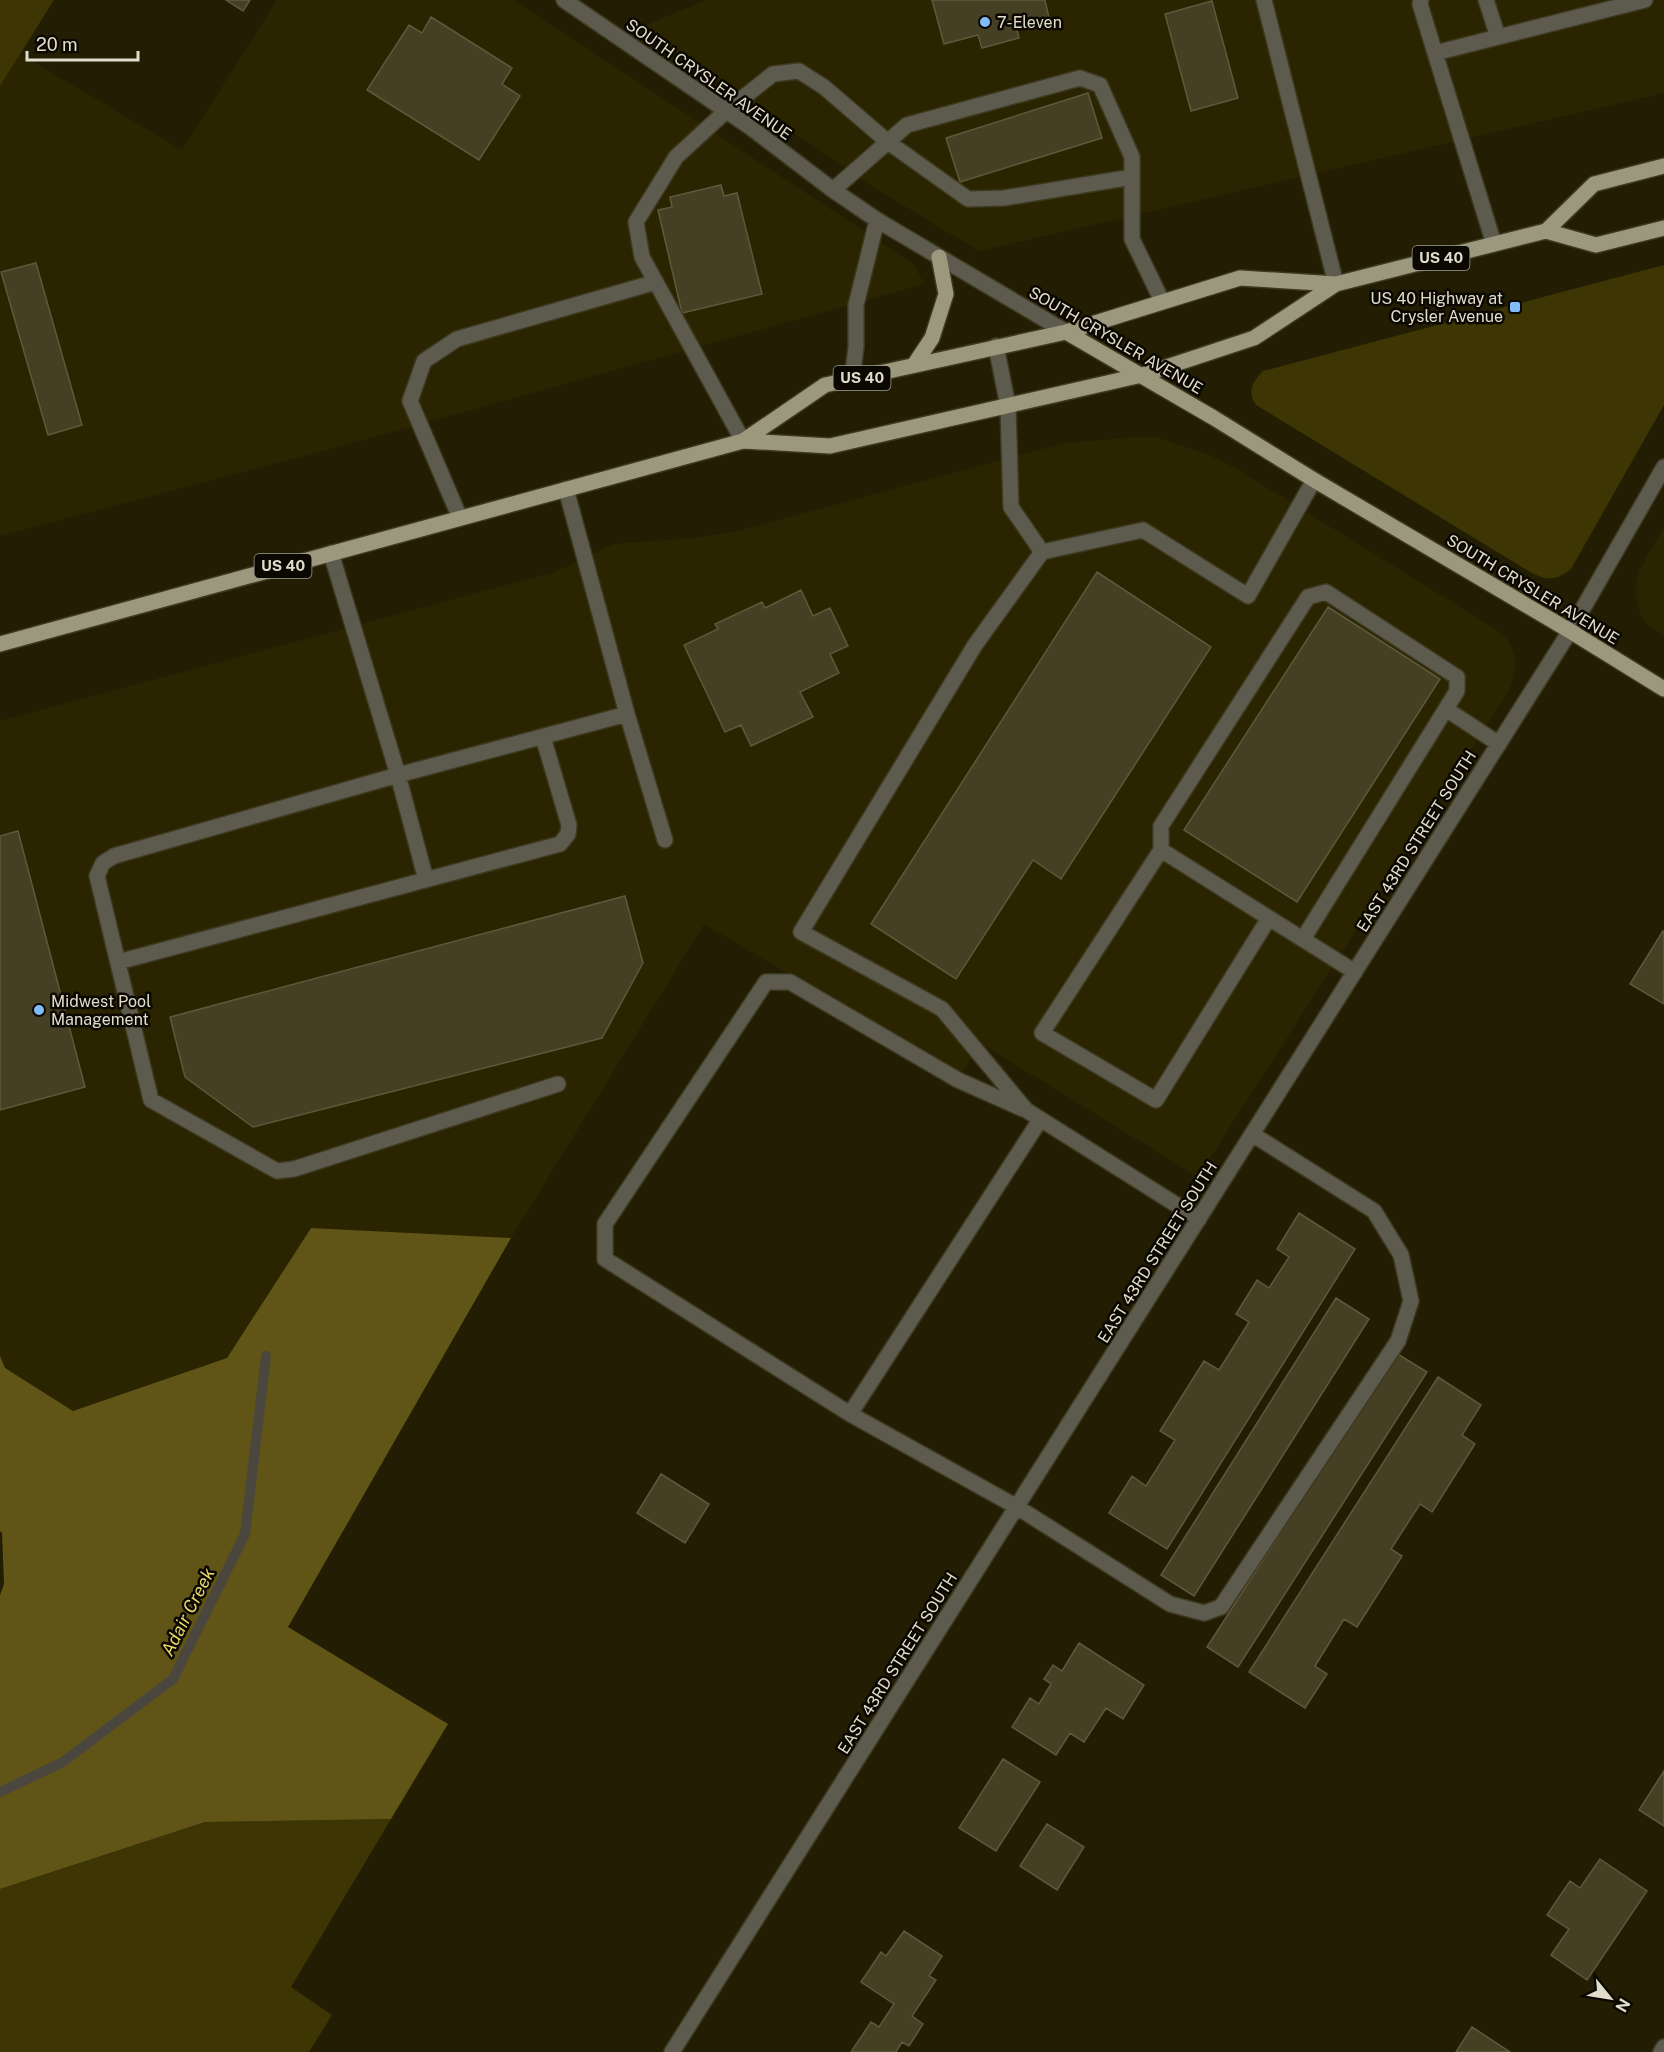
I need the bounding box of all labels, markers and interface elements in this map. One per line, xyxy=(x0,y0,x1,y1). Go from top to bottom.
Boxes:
place label: 7-Eleven xyxy=(997,13,1062,32)
street label: SOUTH CRYSLER AVENUE xyxy=(622,15,795,144)
marker: 7-Eleven xyxy=(978,15,992,29)
scale bar xyxy=(27,24,138,62)
text: 20 m xyxy=(36,34,78,55)
road number: US 40 xyxy=(1412,246,1470,270)
street label: SOUTH CRYSLER AVENUE xyxy=(1025,283,1206,398)
place label: US 40 Highway at Crysler Avenue xyxy=(1370,289,1503,326)
marker: US 40 Highway at Crysler Avenue xyxy=(1508,300,1522,314)
road number: US 40 xyxy=(834,366,890,390)
street label: SOUTH CRYSLER AVENUE xyxy=(1443,530,1622,648)
road number: US 40 xyxy=(254,554,312,578)
street label: EAST 43RD STREET SOUTH xyxy=(1353,747,1480,935)
place label: Midwest Pool Management xyxy=(51,992,151,1029)
marker: Midwest Pool Management xyxy=(32,1003,46,1017)
street label: EAST 43RD STREET SOUTH xyxy=(1094,1158,1221,1346)
water label: Adair Creek xyxy=(156,1564,219,1659)
street label: EAST 43RD STREET SOUTH xyxy=(834,1569,961,1757)
north arrow xyxy=(1580,1968,1640,2028)
text: N xyxy=(1611,1995,1634,2015)

